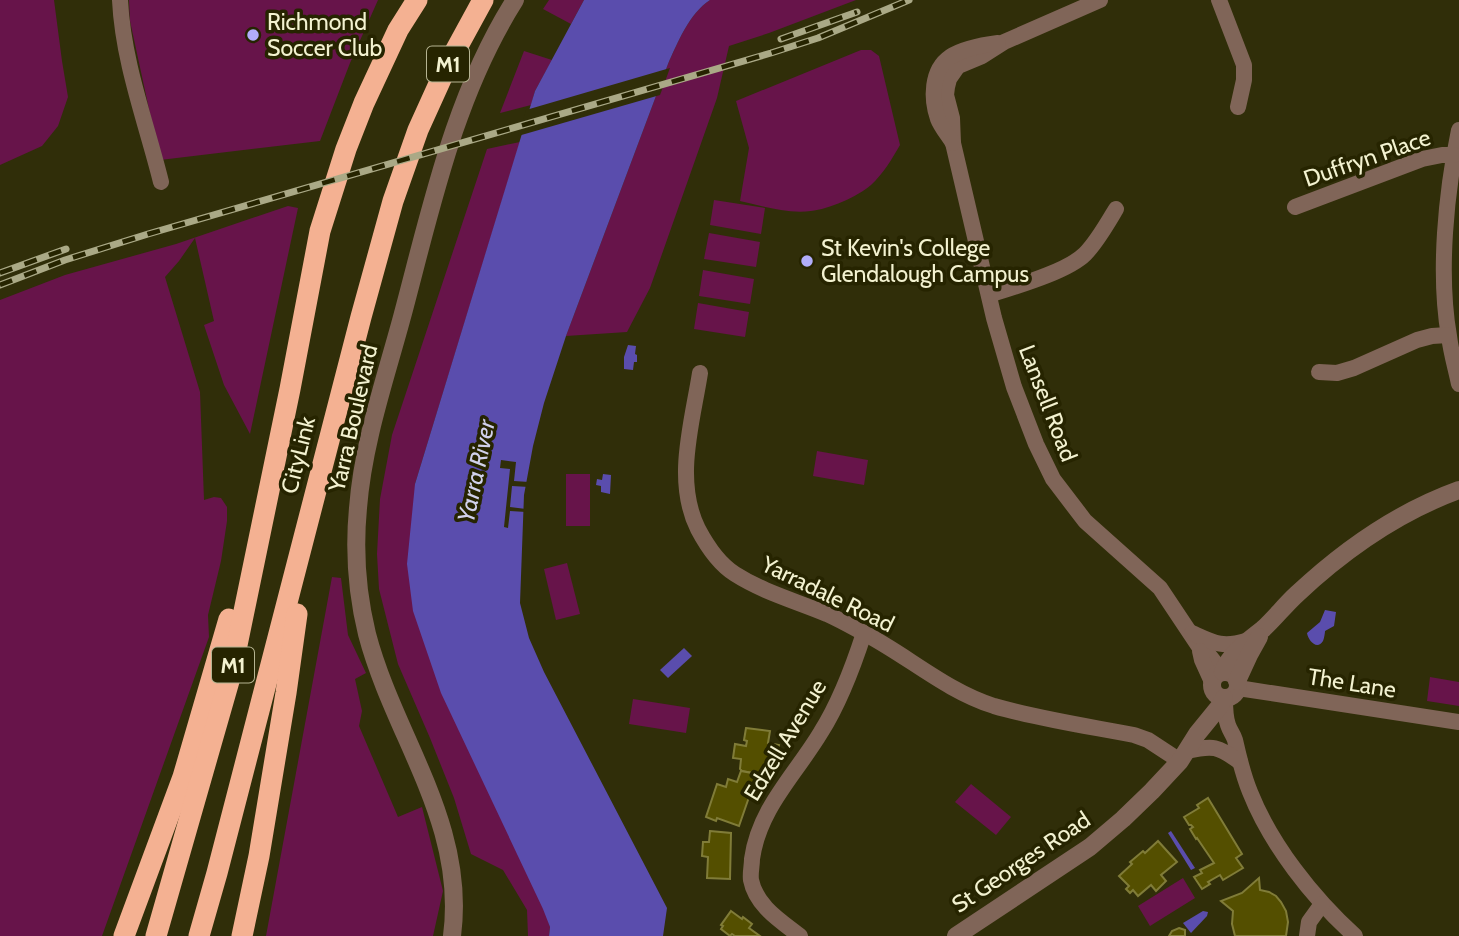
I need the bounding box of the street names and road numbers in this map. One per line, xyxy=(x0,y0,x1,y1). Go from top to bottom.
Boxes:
road number: M1 xyxy=(427,46,469,82)
street label: Duffryn Place xyxy=(1300,123,1434,193)
street label: Lansell Road xyxy=(1013,341,1083,465)
street label: Yarra Boulevard xyxy=(322,342,384,495)
street label: CityLink xyxy=(275,413,321,496)
street label: Yarradale Road xyxy=(756,549,899,638)
road number: M1 xyxy=(212,648,254,682)
street label: The Lane xyxy=(1306,662,1398,704)
street label: Edzell Avenue xyxy=(738,674,832,806)
street label: St Georges Road xyxy=(947,805,1095,919)

